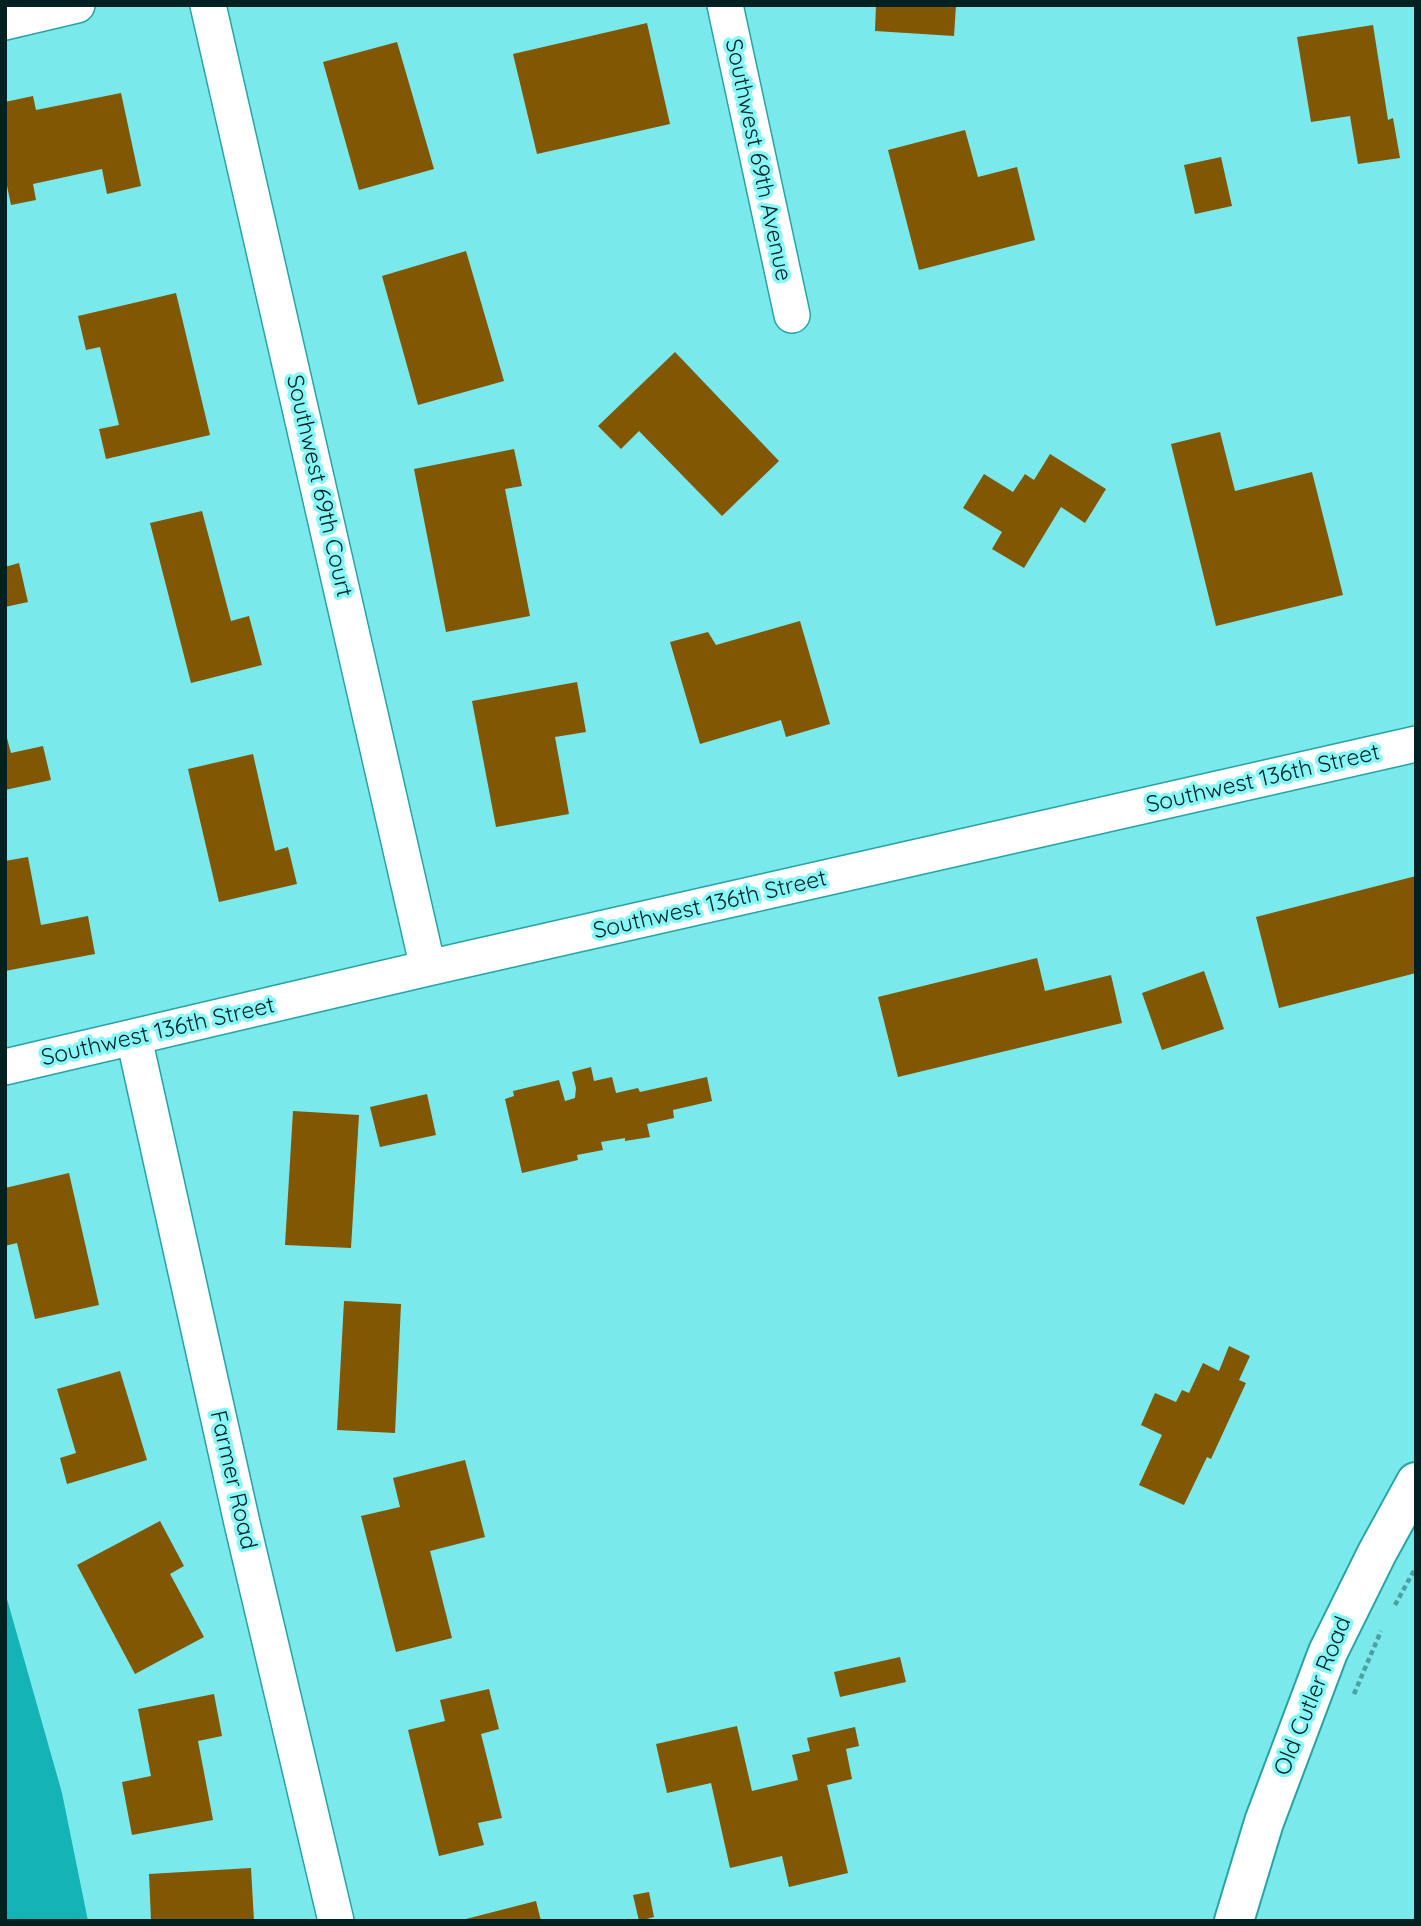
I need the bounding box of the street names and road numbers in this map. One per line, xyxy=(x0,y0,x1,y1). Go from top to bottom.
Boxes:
street label: Southwest 69th Avenue xyxy=(719,36,797,284)
street label: Southwest 69th Court xyxy=(280,372,358,600)
street label: Southwest 136th Street xyxy=(1144,739,1382,819)
street label: Southwest 136th Street xyxy=(591,865,829,945)
street label: Southwest 136th Street xyxy=(39,992,277,1072)
street label: Farmer Road xyxy=(204,1408,262,1552)
street label: Old Cutler Road xyxy=(1269,1612,1357,1780)

